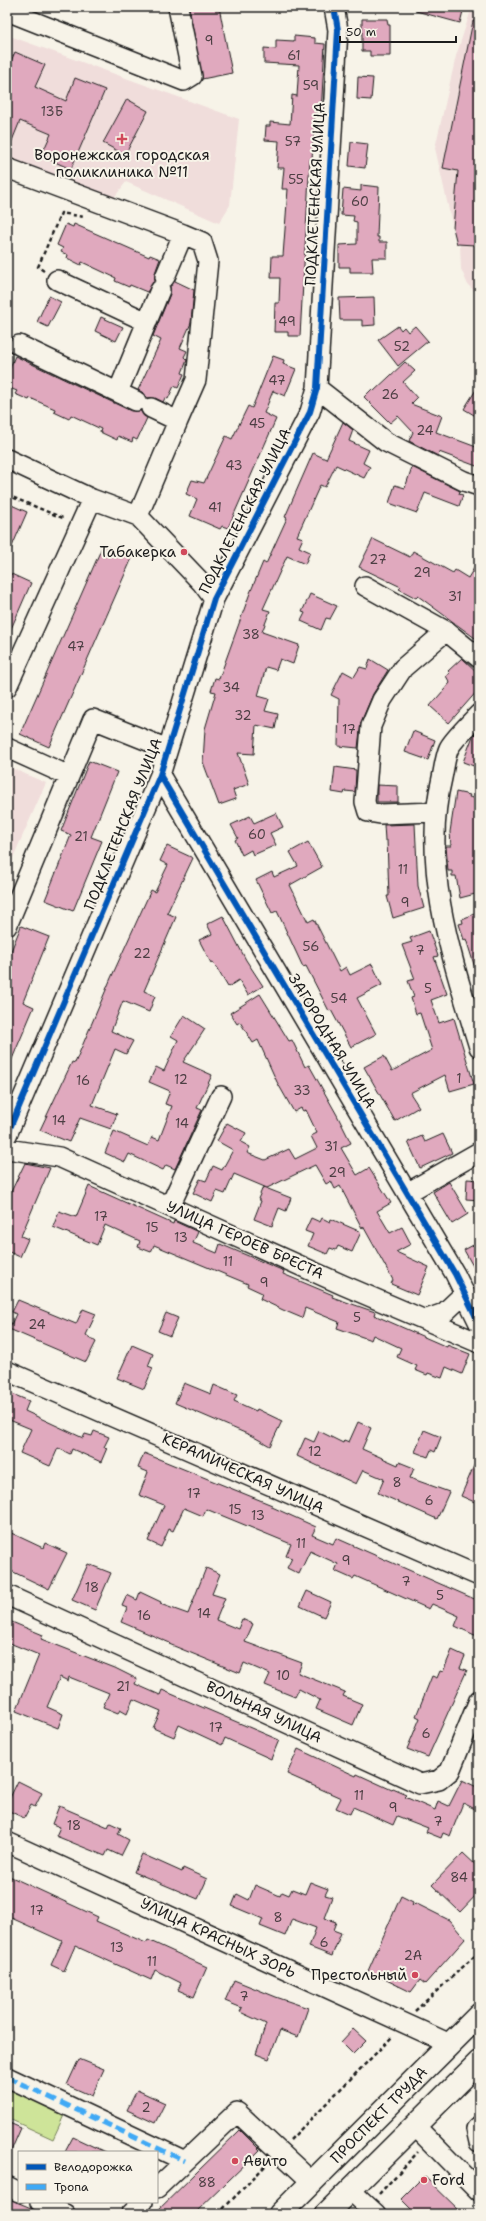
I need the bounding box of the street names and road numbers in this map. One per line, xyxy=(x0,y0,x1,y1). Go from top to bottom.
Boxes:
street label: ПОДКЛЕТЕНСКАЯ УЛИЦА xyxy=(300,102,330,286)
street label: ПОДКЛЕТЕНСКАЯ УЛИЦА xyxy=(194,425,296,597)
street label: ПОДКЛЕТЕНСКАЯ УЛИЦА xyxy=(79,735,167,913)
street label: ЗАГОРОДНАЯ УЛИЦА xyxy=(284,970,380,1112)
street label: УЛИЦА ГЕРОЕВ БРЕСТА xyxy=(163,1196,327,1284)
street label: КЕРАМИЧЕСКАЯ УЛИЦА xyxy=(159,1428,327,1518)
street label: ВОЛЬНАЯ УЛИЦА xyxy=(203,1676,325,1748)
street label: УЛИЦА КРАСНЫХ ЗОРЬ xyxy=(137,1893,299,1983)
street label: ПРОСПЕКТ ТРУДА xyxy=(326,2062,432,2168)

